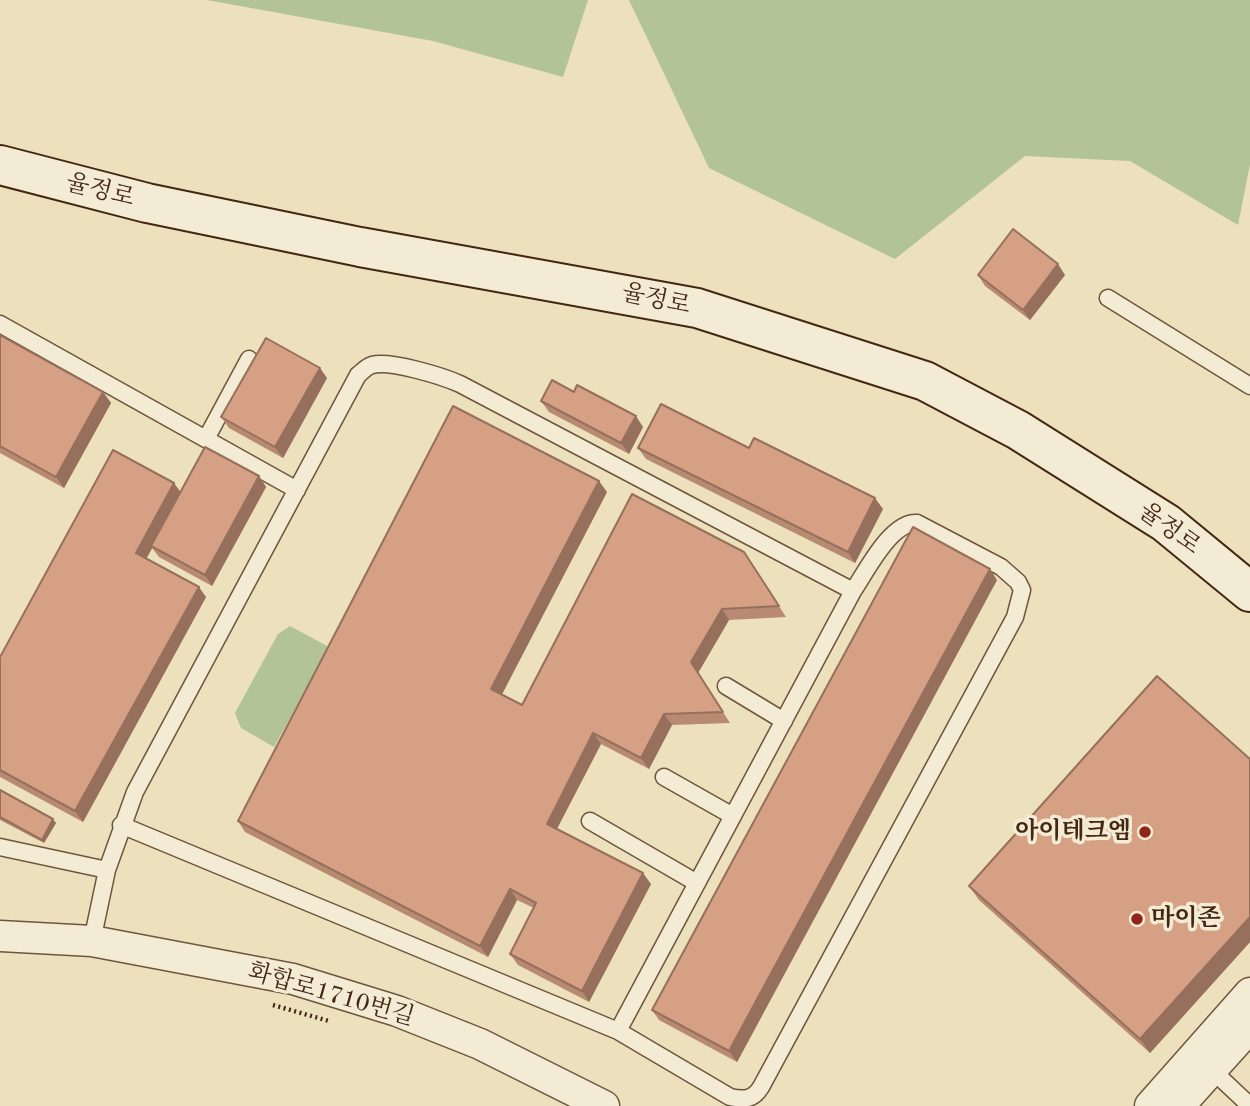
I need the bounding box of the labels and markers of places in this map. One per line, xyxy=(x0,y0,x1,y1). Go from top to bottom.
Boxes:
place label: 아이테크엠 xyxy=(1015,818,1131,846)
marker: 아이테크엠 xyxy=(1137,824,1153,840)
place label: 마이존 xyxy=(1151,905,1221,933)
marker: 마이존 xyxy=(1129,911,1145,927)

